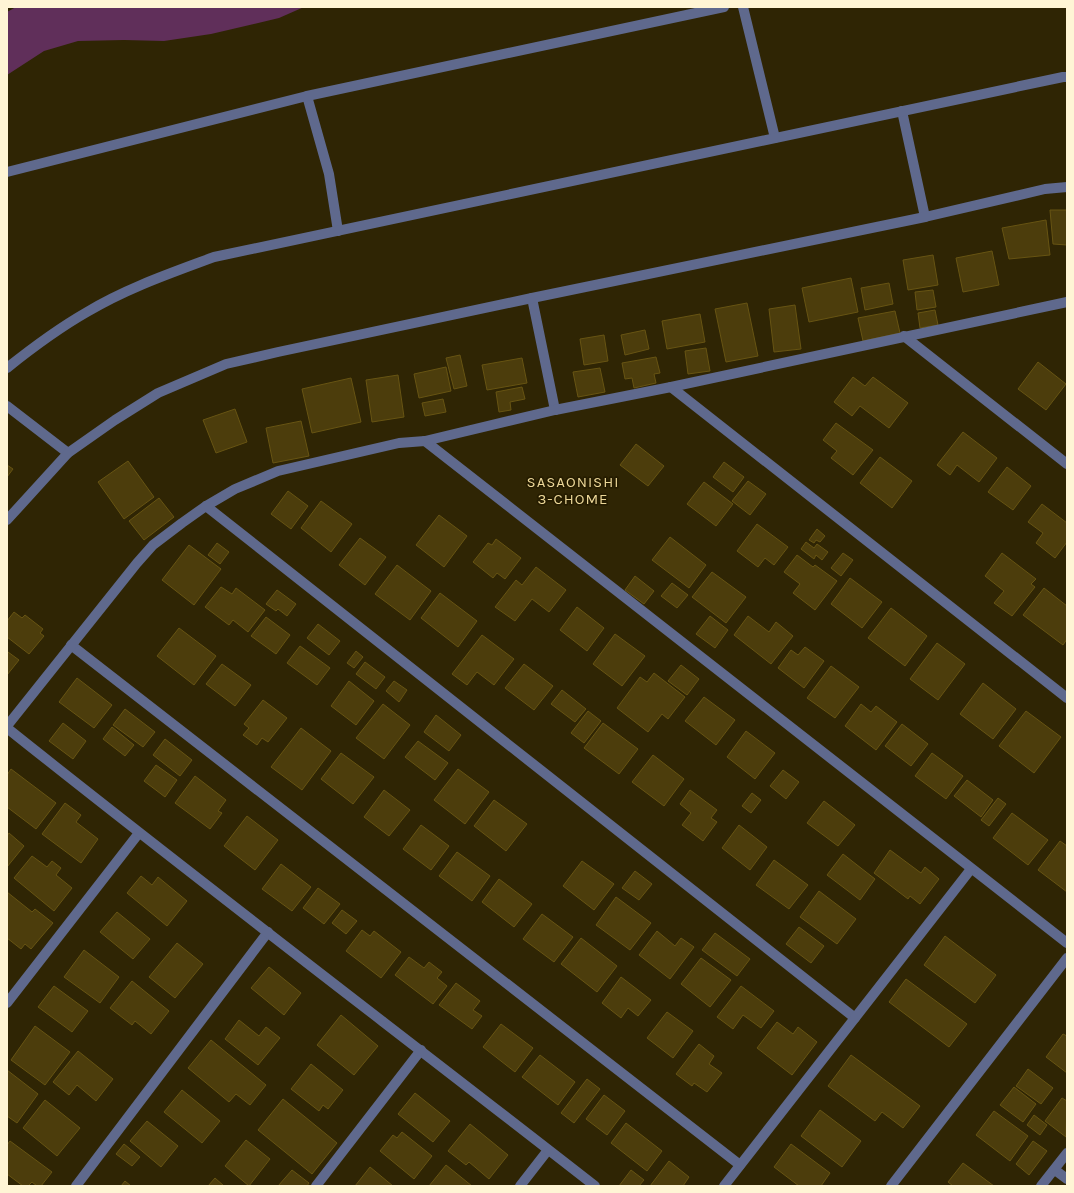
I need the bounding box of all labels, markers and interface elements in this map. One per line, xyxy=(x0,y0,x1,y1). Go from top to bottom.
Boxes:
district label: SASAONISHI 3-CHOME xyxy=(527,473,619,508)

